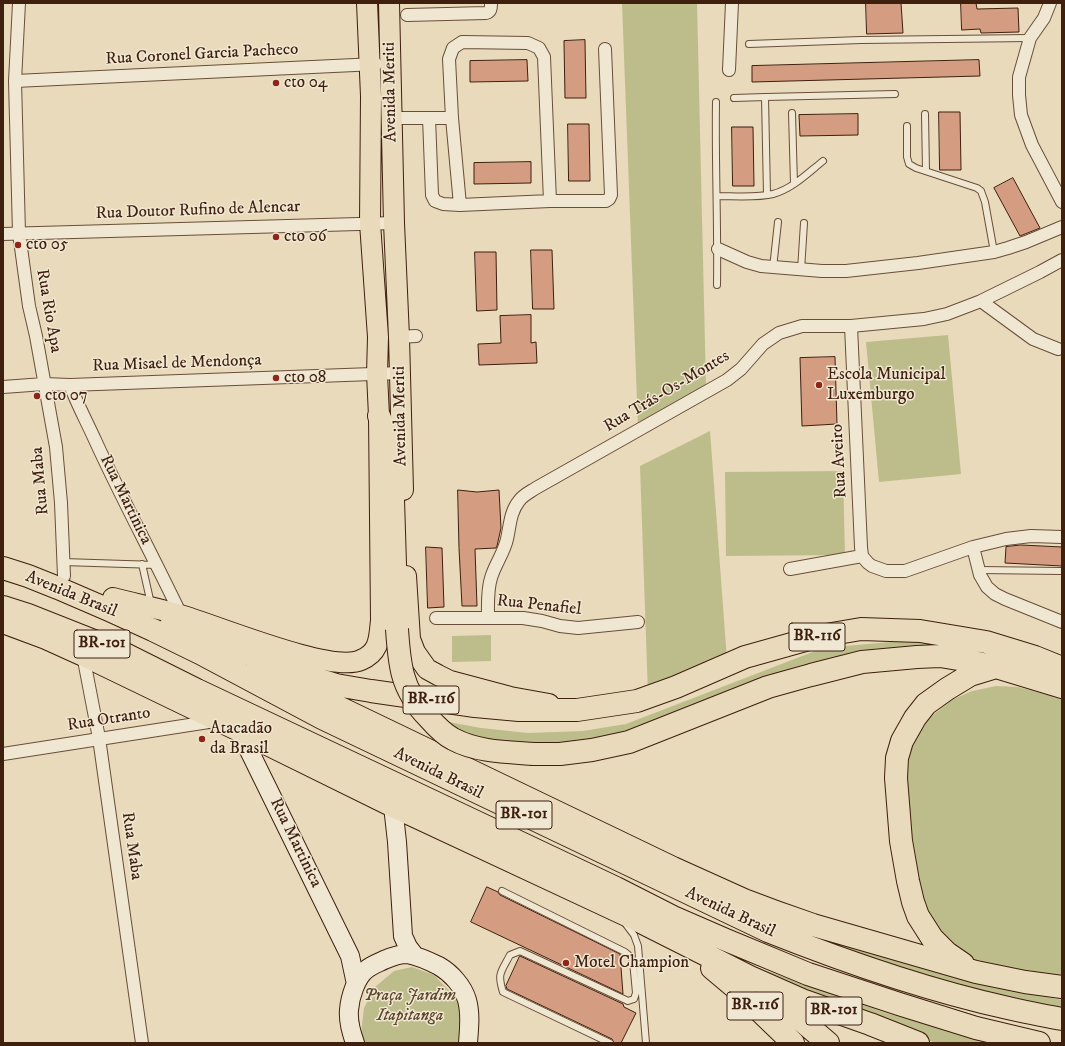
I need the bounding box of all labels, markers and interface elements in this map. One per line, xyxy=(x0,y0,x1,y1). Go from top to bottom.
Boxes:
street label: Rua Coronel Garcia Pacheco xyxy=(105,40,299,70)
street label: Avenida Meriti xyxy=(380,42,402,142)
place label: cto 04 xyxy=(284,73,328,93)
marker: cto 04 xyxy=(271,78,281,88)
street label: Rua Doutor Rufino de Alencar xyxy=(95,197,301,225)
place label: cto 06 xyxy=(284,227,327,247)
marker: cto 06 xyxy=(271,232,281,242)
place label: cto 05 xyxy=(26,235,68,255)
marker: cto 05 xyxy=(13,240,23,250)
street label: Rua Rio Apa xyxy=(31,268,65,354)
street label: Rua Trás-Os-Montes xyxy=(601,346,733,438)
street label: Rua Misael de Mendonça xyxy=(92,351,262,377)
place label: Escola Municipal Luxemburgo xyxy=(827,365,946,405)
street label: Avenida Meriti xyxy=(390,366,412,466)
place label: cto 08 xyxy=(284,368,326,388)
marker: cto 08 xyxy=(271,373,281,383)
marker: Escola Municipal Luxemburgo xyxy=(814,380,824,390)
place label: cto 07 xyxy=(45,386,88,406)
marker: cto 07 xyxy=(32,391,42,401)
street label: Rua Aveiro xyxy=(828,423,852,499)
street label: Rua Maba xyxy=(28,446,54,516)
street label: Rua Martinica xyxy=(95,452,155,548)
street label: Avenida Brasil xyxy=(22,567,120,623)
street label: Rua Penafiel xyxy=(496,591,582,621)
road number: BR-116 xyxy=(789,623,845,651)
road number: BR-101 xyxy=(74,630,130,658)
road number: BR-116 xyxy=(403,686,459,714)
street label: Rua Otranto xyxy=(66,703,152,737)
place label: Atacadão da Brasil xyxy=(210,719,272,759)
marker: Atacadão da Brasil xyxy=(197,734,207,744)
street label: Avenida Brasil xyxy=(390,744,486,804)
street label: Rua Martinica xyxy=(265,795,325,891)
road number: BR-101 xyxy=(496,801,552,829)
street label: Rua Maba xyxy=(116,811,146,881)
street label: Avenida Brasil xyxy=(682,883,778,943)
place label: Motel Champion xyxy=(574,953,689,973)
marker: Motel Champion xyxy=(561,958,571,968)
park label: Praça Jardim Itapitanga xyxy=(364,986,456,1026)
road number: BR-116 xyxy=(727,992,783,1020)
road number: BR-101 xyxy=(806,997,862,1025)

